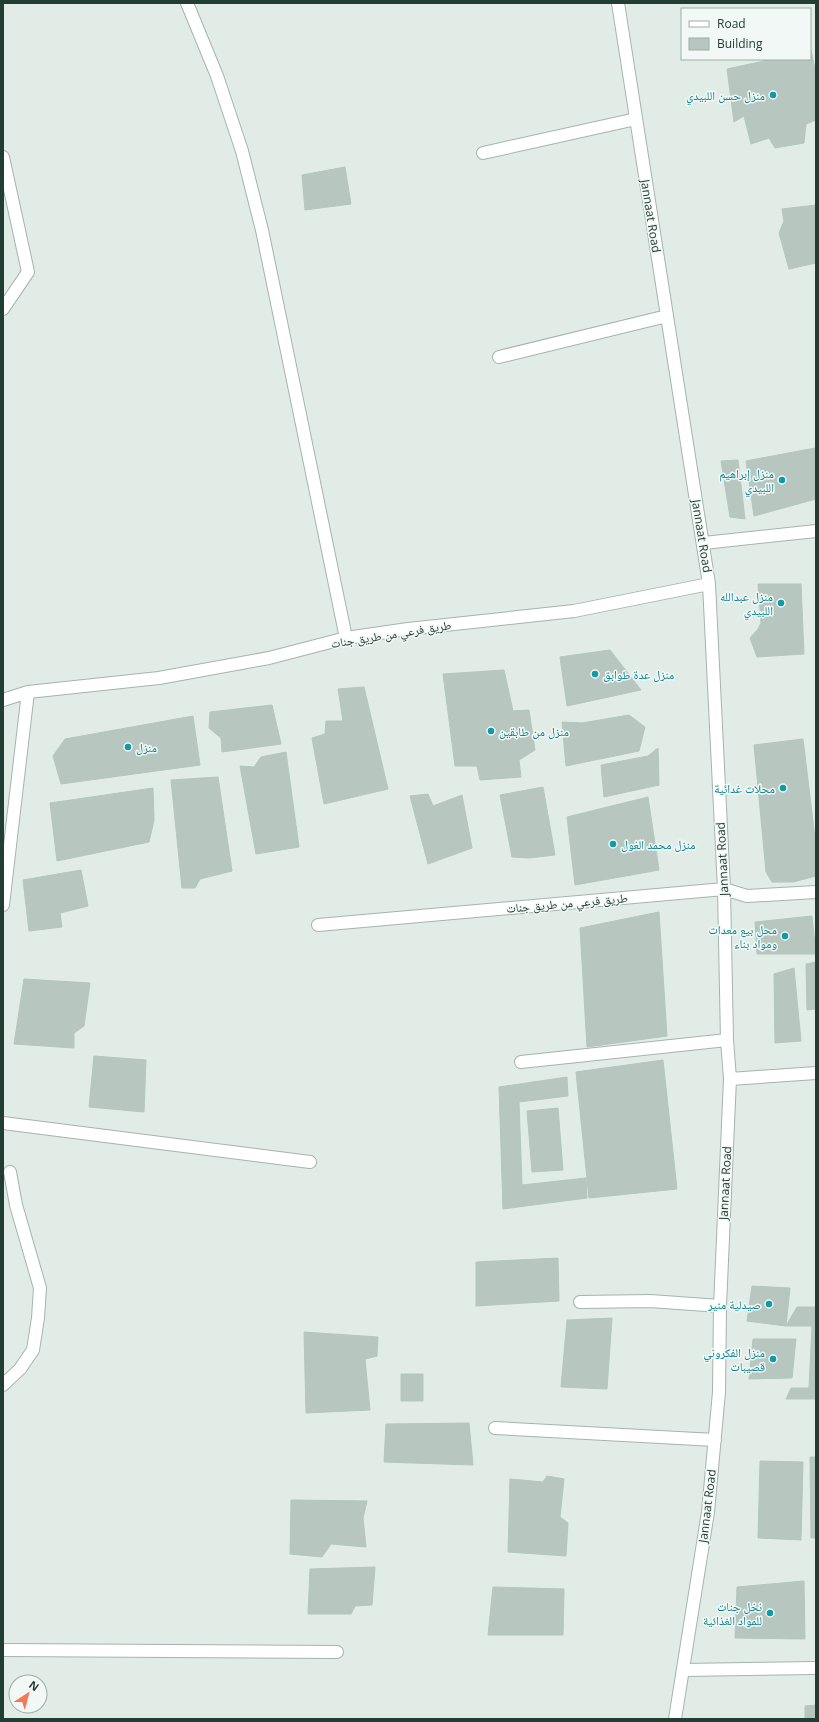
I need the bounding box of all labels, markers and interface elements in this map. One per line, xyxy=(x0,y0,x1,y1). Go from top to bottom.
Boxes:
legend xyxy=(681,8,811,60)
text: Road xyxy=(717,15,746,32)
text: Building xyxy=(717,35,763,52)
place label: منزل حسن اللبيدي xyxy=(686,87,765,106)
marker: منزل حسن اللبيدي xyxy=(768,90,778,100)
street label: Jannaat Road xyxy=(637,177,665,254)
place label: منزل إبراهيم اللبيدي xyxy=(719,465,774,498)
marker: منزل إبراهيم اللبيدي xyxy=(777,475,787,485)
street label: Jannaat Road xyxy=(688,497,716,574)
place label: منزل عبدالله اللبيدي xyxy=(720,588,773,621)
marker: منزل عبدالله اللبيدي xyxy=(776,598,786,608)
street label: طريق فرعي من طريق جنات xyxy=(330,616,453,654)
place label: منزل عدة طوابق xyxy=(603,666,674,683)
marker: منزل عدة طوابق xyxy=(590,669,600,679)
place label: منزل من طابقين xyxy=(499,723,569,740)
marker: منزل من طابقين xyxy=(486,726,496,736)
place label: منزل xyxy=(136,739,157,756)
marker: منزل xyxy=(123,742,133,752)
place label: محلات غدائية xyxy=(714,780,775,797)
marker: محلات غدائية xyxy=(778,783,788,793)
street label: Jannaat Road xyxy=(712,822,732,897)
place label: منزل محمد الغول xyxy=(621,836,695,853)
marker: منزل محمد الغول xyxy=(608,839,618,849)
street label: طريق فرعي من طريق جنات xyxy=(506,889,629,919)
place label: محل بيع معدات ومواد بناء xyxy=(709,921,777,952)
marker: محل بيع معدات ومواد بناء xyxy=(780,931,790,941)
street label: Jannaat Road xyxy=(715,1146,735,1221)
place label: صيدلية منير xyxy=(707,1296,761,1313)
marker: صيدلية منير xyxy=(764,1299,774,1309)
place label: منزل الفكروني قصيبات xyxy=(703,1344,765,1375)
marker: منزل الفكروني قصيبات xyxy=(768,1354,778,1364)
street label: Jannaat Road xyxy=(694,1468,720,1545)
place label: نخل جنات للمواد الغذائية xyxy=(703,1598,762,1629)
marker: نخل جنات للمواد الغذائية xyxy=(765,1608,775,1618)
north arrow xyxy=(8,1674,48,1714)
text: N xyxy=(26,1677,42,1694)

